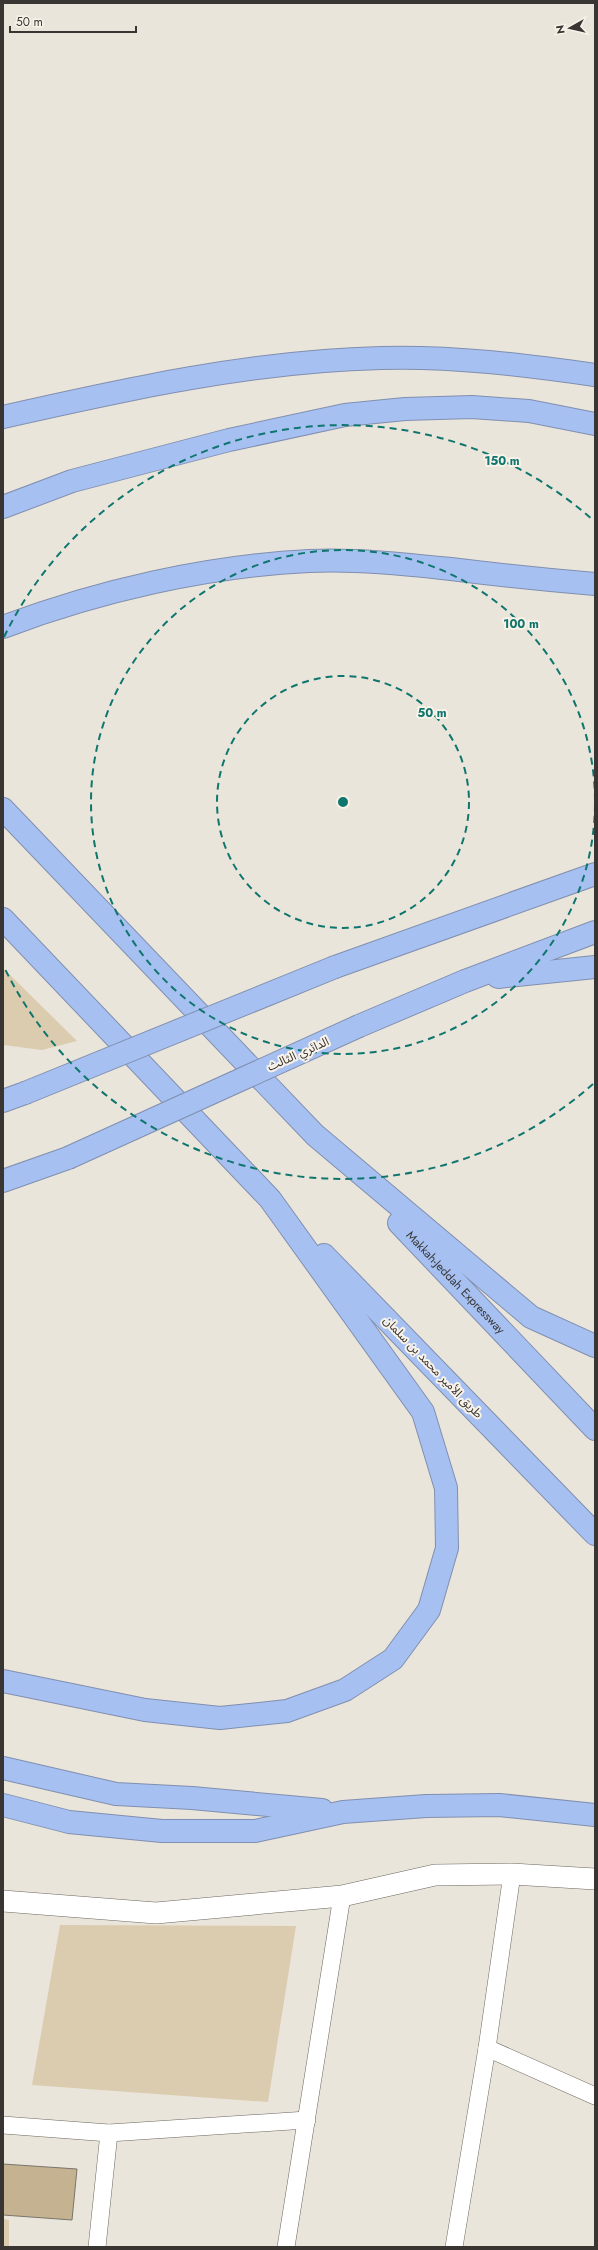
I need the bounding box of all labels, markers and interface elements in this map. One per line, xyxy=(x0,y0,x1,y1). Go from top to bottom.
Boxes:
scale bar xyxy=(10,8,136,34)
north arrow xyxy=(550,8,590,48)
text: 50 m xyxy=(16,13,43,31)
text: N xyxy=(552,24,569,35)
text: 150 m xyxy=(484,452,520,470)
text: 100 m xyxy=(503,615,539,633)
text: 50 m xyxy=(417,704,447,722)
centre of rings xyxy=(336,795,350,809)
street label: الدائري الثالث xyxy=(264,1032,332,1076)
street label: Makkah-Jeddah Expressway xyxy=(402,1227,510,1339)
street label: طريق الأمير محمد بن سلمان xyxy=(379,1312,487,1422)

